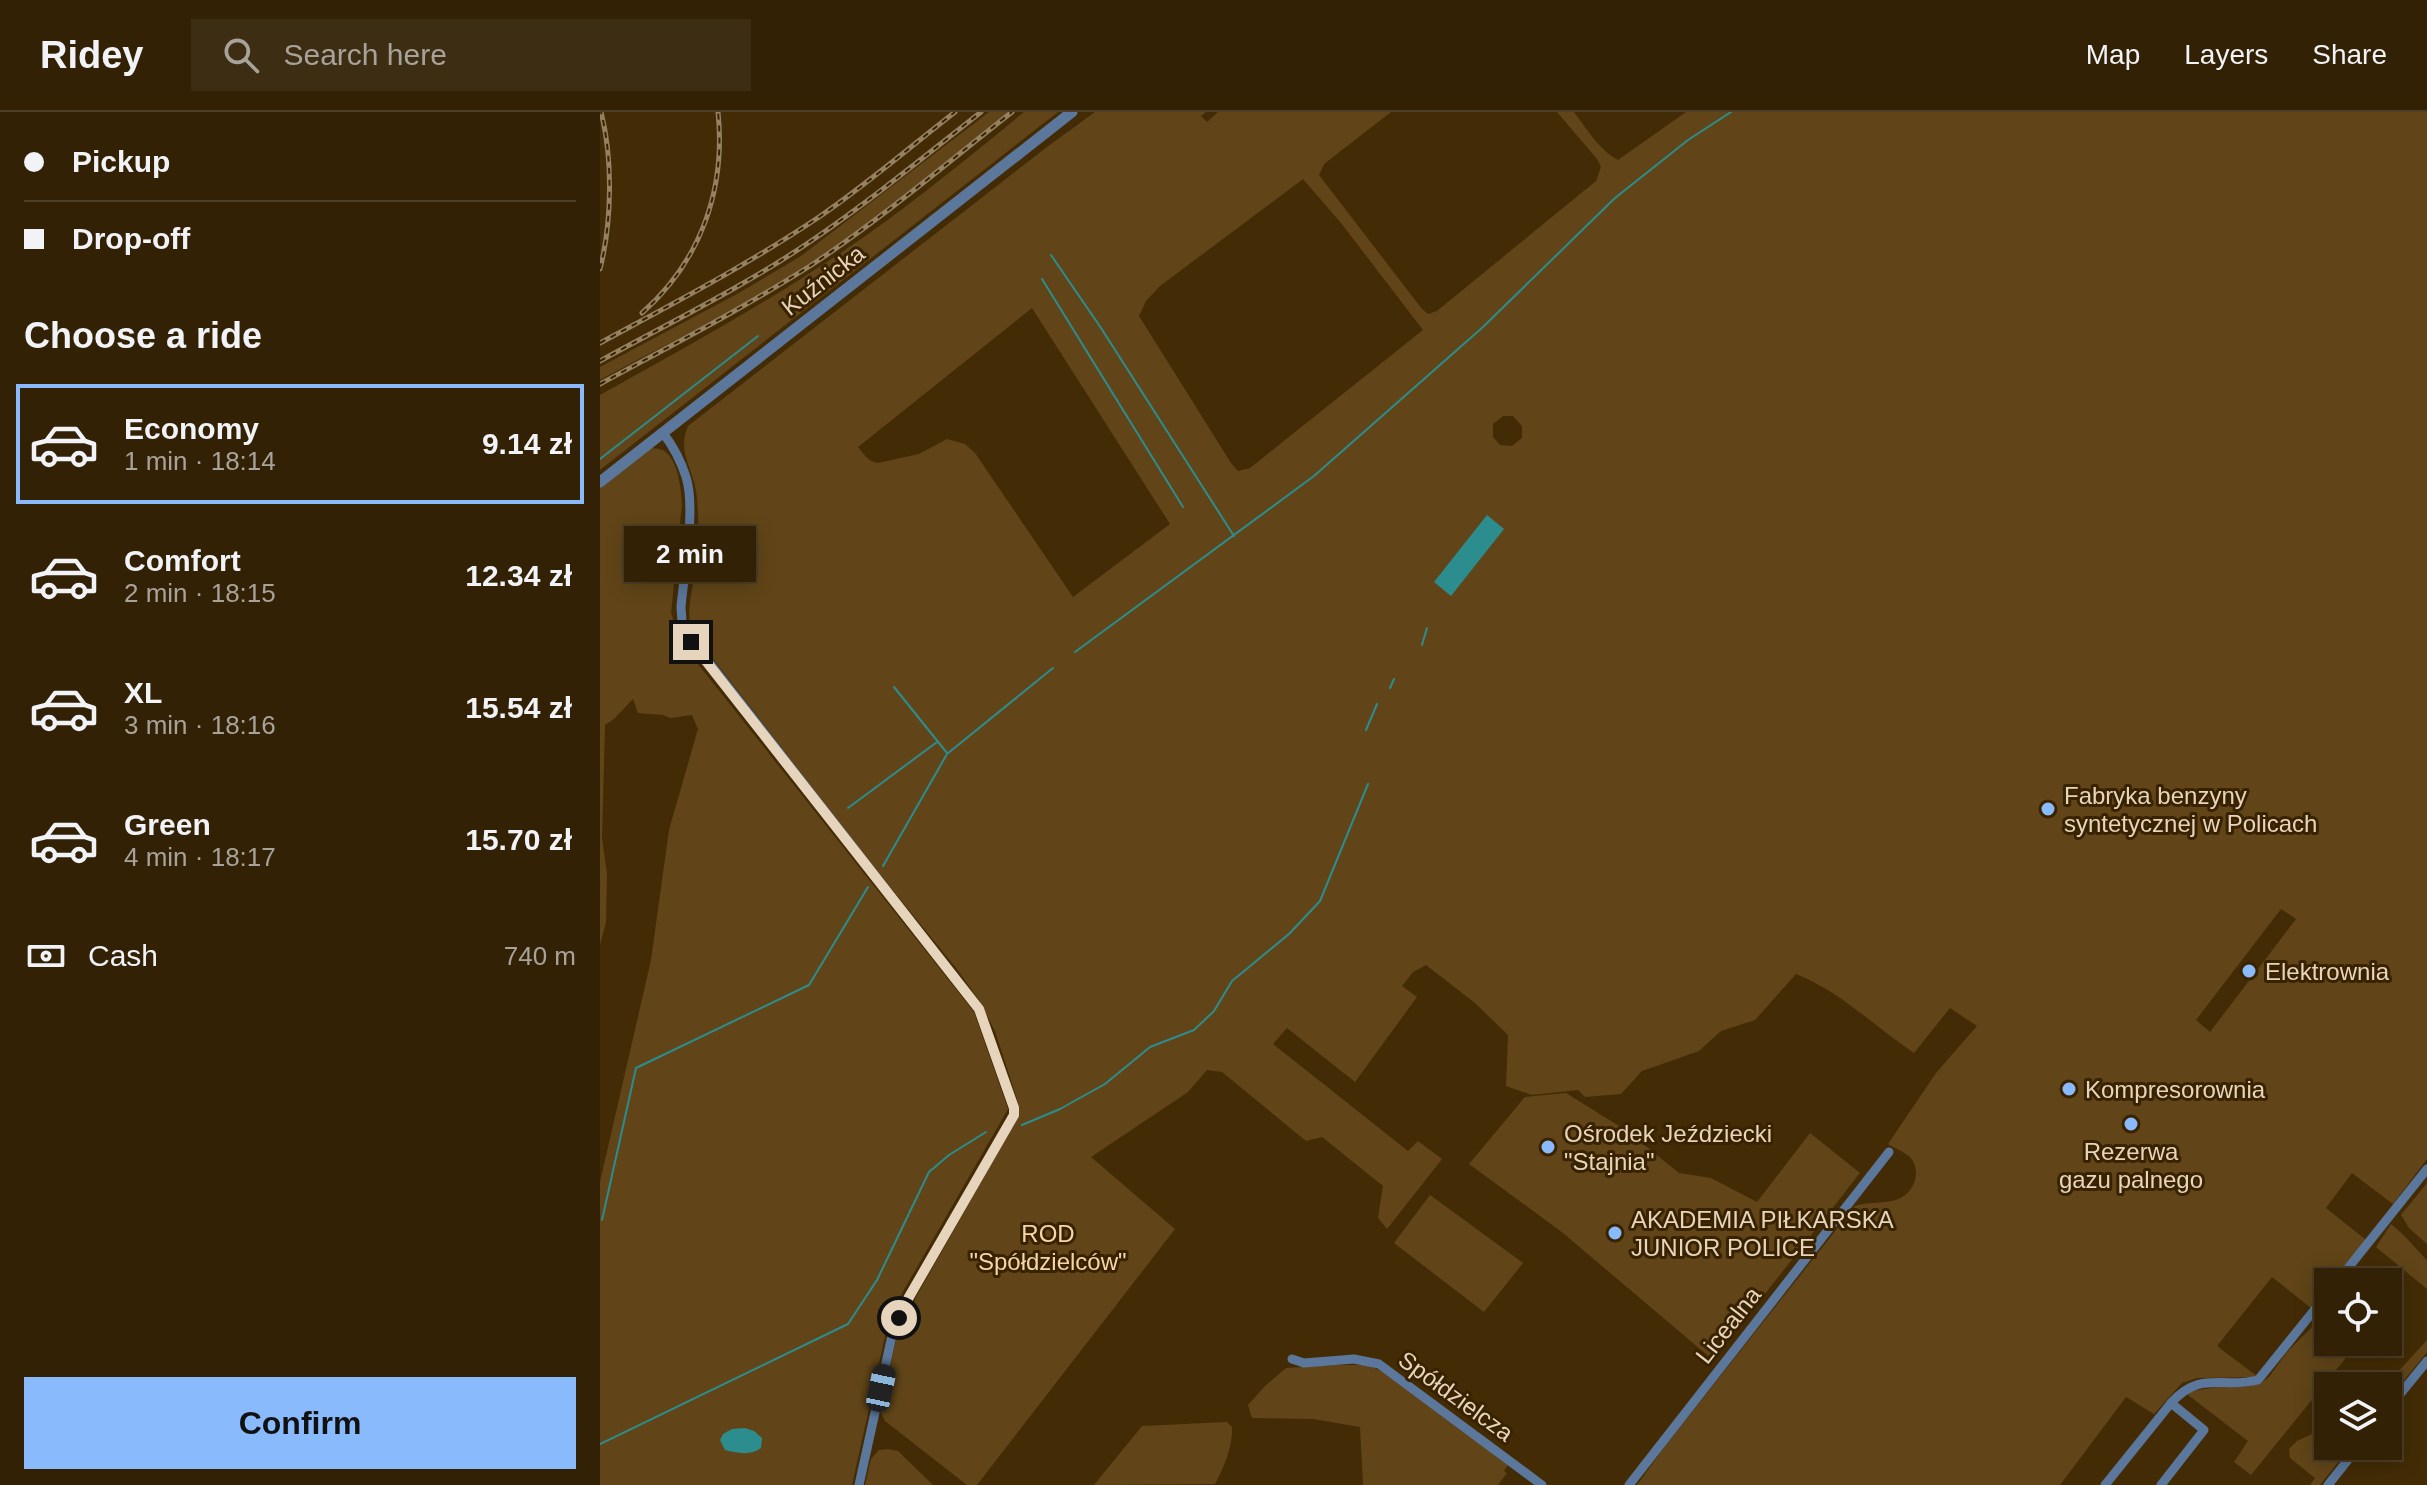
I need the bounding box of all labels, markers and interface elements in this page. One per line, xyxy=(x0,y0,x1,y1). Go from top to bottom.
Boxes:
search box xyxy=(191,19,751,91)
icon: search xyxy=(219,33,263,77)
text: Ridey xyxy=(40,34,143,76)
text: Search here xyxy=(283,38,447,71)
text: Map xyxy=(2086,39,2140,70)
text: Layers xyxy=(2184,39,2268,70)
text: Share xyxy=(2312,39,2387,70)
text: Pickup xyxy=(72,145,170,178)
text: Drop-off xyxy=(72,222,190,255)
street label: Kuźnicka xyxy=(776,239,870,321)
text: Choose a ride xyxy=(24,315,262,356)
icon: car xyxy=(28,408,100,480)
text: Economy xyxy=(124,412,259,445)
text: 9.14 zł xyxy=(482,427,572,460)
text: 1 min · 18:14 xyxy=(124,446,276,476)
callout: 2 min xyxy=(625,526,757,582)
text: 2 min xyxy=(656,539,724,569)
icon: car xyxy=(28,540,100,612)
text: Comfort xyxy=(124,544,241,577)
text: 12.34 zł xyxy=(465,559,572,592)
text: 2 min · 18:15 xyxy=(124,578,276,608)
route end xyxy=(673,624,709,660)
icon: car xyxy=(28,672,100,744)
text: XL xyxy=(124,676,162,709)
text: 15.54 zł xyxy=(465,691,572,724)
text: 3 min · 18:16 xyxy=(124,710,276,740)
place label: Fabryka benzyny syntetycznej w Policach xyxy=(2064,782,2317,837)
marker: Fabryka benzyny syntetycznej w Policach xyxy=(2039,800,2057,818)
icon: car xyxy=(28,804,100,876)
text: Green xyxy=(124,808,211,841)
text: 15.70 zł xyxy=(465,823,572,856)
text: 4 min · 18:17 xyxy=(124,842,276,872)
icon: cash xyxy=(24,934,68,978)
text: Cash xyxy=(88,939,158,972)
text: 740 m xyxy=(504,941,576,971)
place label: Elektrownia xyxy=(2265,958,2390,985)
marker: Elektrownia xyxy=(2240,962,2258,980)
place label: Kompresorownia xyxy=(2085,1076,2266,1103)
marker: Kompresorownia xyxy=(2060,1080,2078,1098)
marker: Rezerwa gazu palnego xyxy=(2122,1115,2140,1133)
place label: Ośrodek Jeździecki "Stajnia" xyxy=(1564,1120,1772,1175)
marker: Ośrodek Jeździecki "Stajnia" xyxy=(1539,1138,1557,1156)
place label: Rezerwa gazu palnego xyxy=(2059,1138,2203,1193)
place label: AKADEMIA PIŁKARSKA JUNIOR POLICE xyxy=(1631,1206,1894,1261)
park label: ROD "Spółdzielców" xyxy=(969,1220,1127,1275)
marker: AKADEMIA PIŁKARSKA JUNIOR POLICE xyxy=(1606,1224,1624,1242)
map controls xyxy=(2314,1268,2402,1460)
button: locate xyxy=(2314,1268,2402,1356)
street label: Licealna xyxy=(1690,1281,1767,1369)
route start xyxy=(881,1300,917,1336)
street label: Spółdzielcza xyxy=(1394,1345,1519,1447)
car xyxy=(864,1362,898,1414)
button: layers xyxy=(2314,1372,2402,1460)
button: Confirm xyxy=(24,1377,576,1469)

